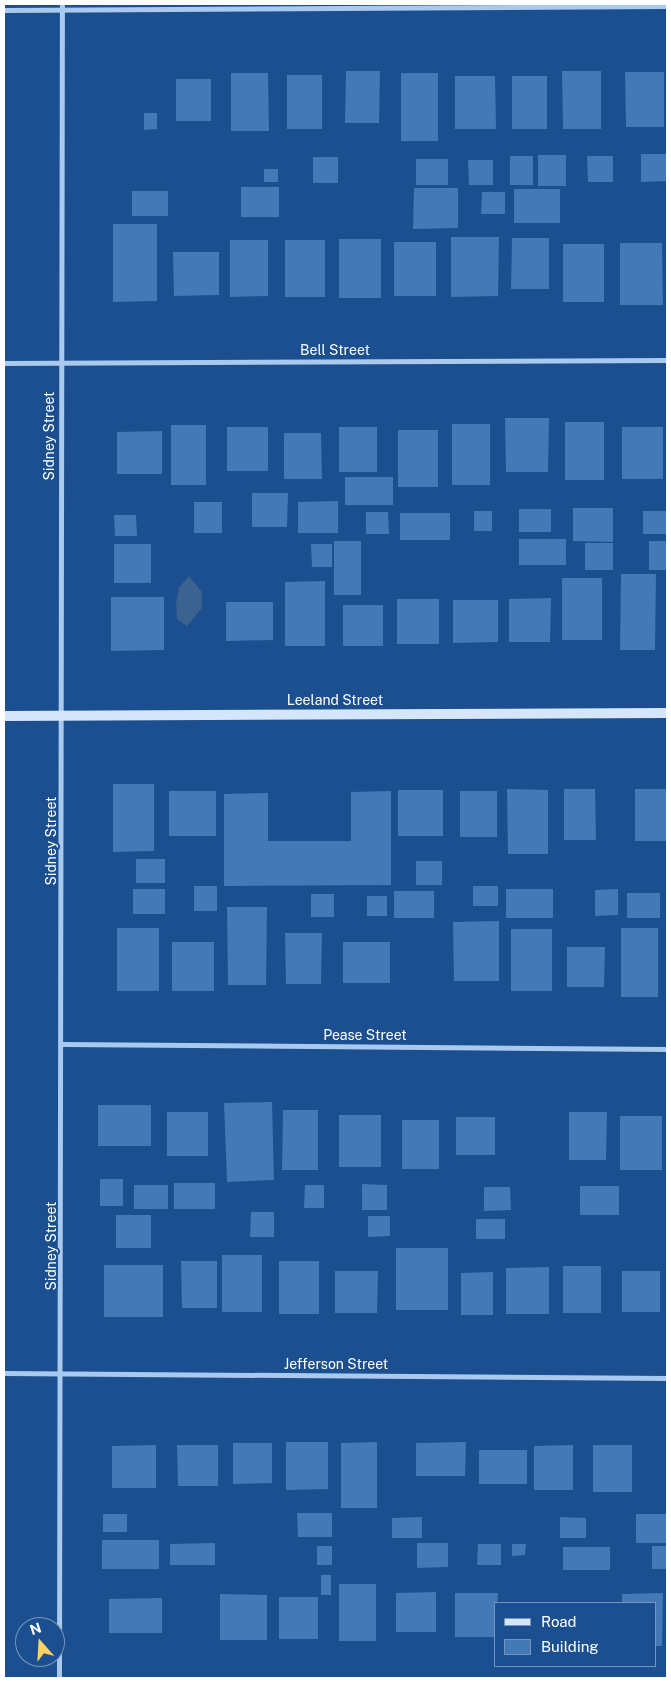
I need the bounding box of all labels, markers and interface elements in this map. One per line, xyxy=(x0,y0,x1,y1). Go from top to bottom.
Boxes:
street label: Bell Street xyxy=(300,342,370,358)
street label: Sidney Street xyxy=(41,392,57,480)
street label: Leeland Street xyxy=(287,692,383,708)
street label: Sidney Street xyxy=(43,797,59,885)
street label: Pease Street xyxy=(323,1027,407,1043)
street label: Sidney Street xyxy=(43,1202,59,1290)
street label: Jefferson Street xyxy=(284,1356,388,1372)
legend xyxy=(493,1602,656,1667)
text: Road xyxy=(541,1613,577,1630)
north arrow xyxy=(15,1617,65,1667)
text: N xyxy=(28,1619,43,1638)
text: Building xyxy=(541,1638,599,1655)

